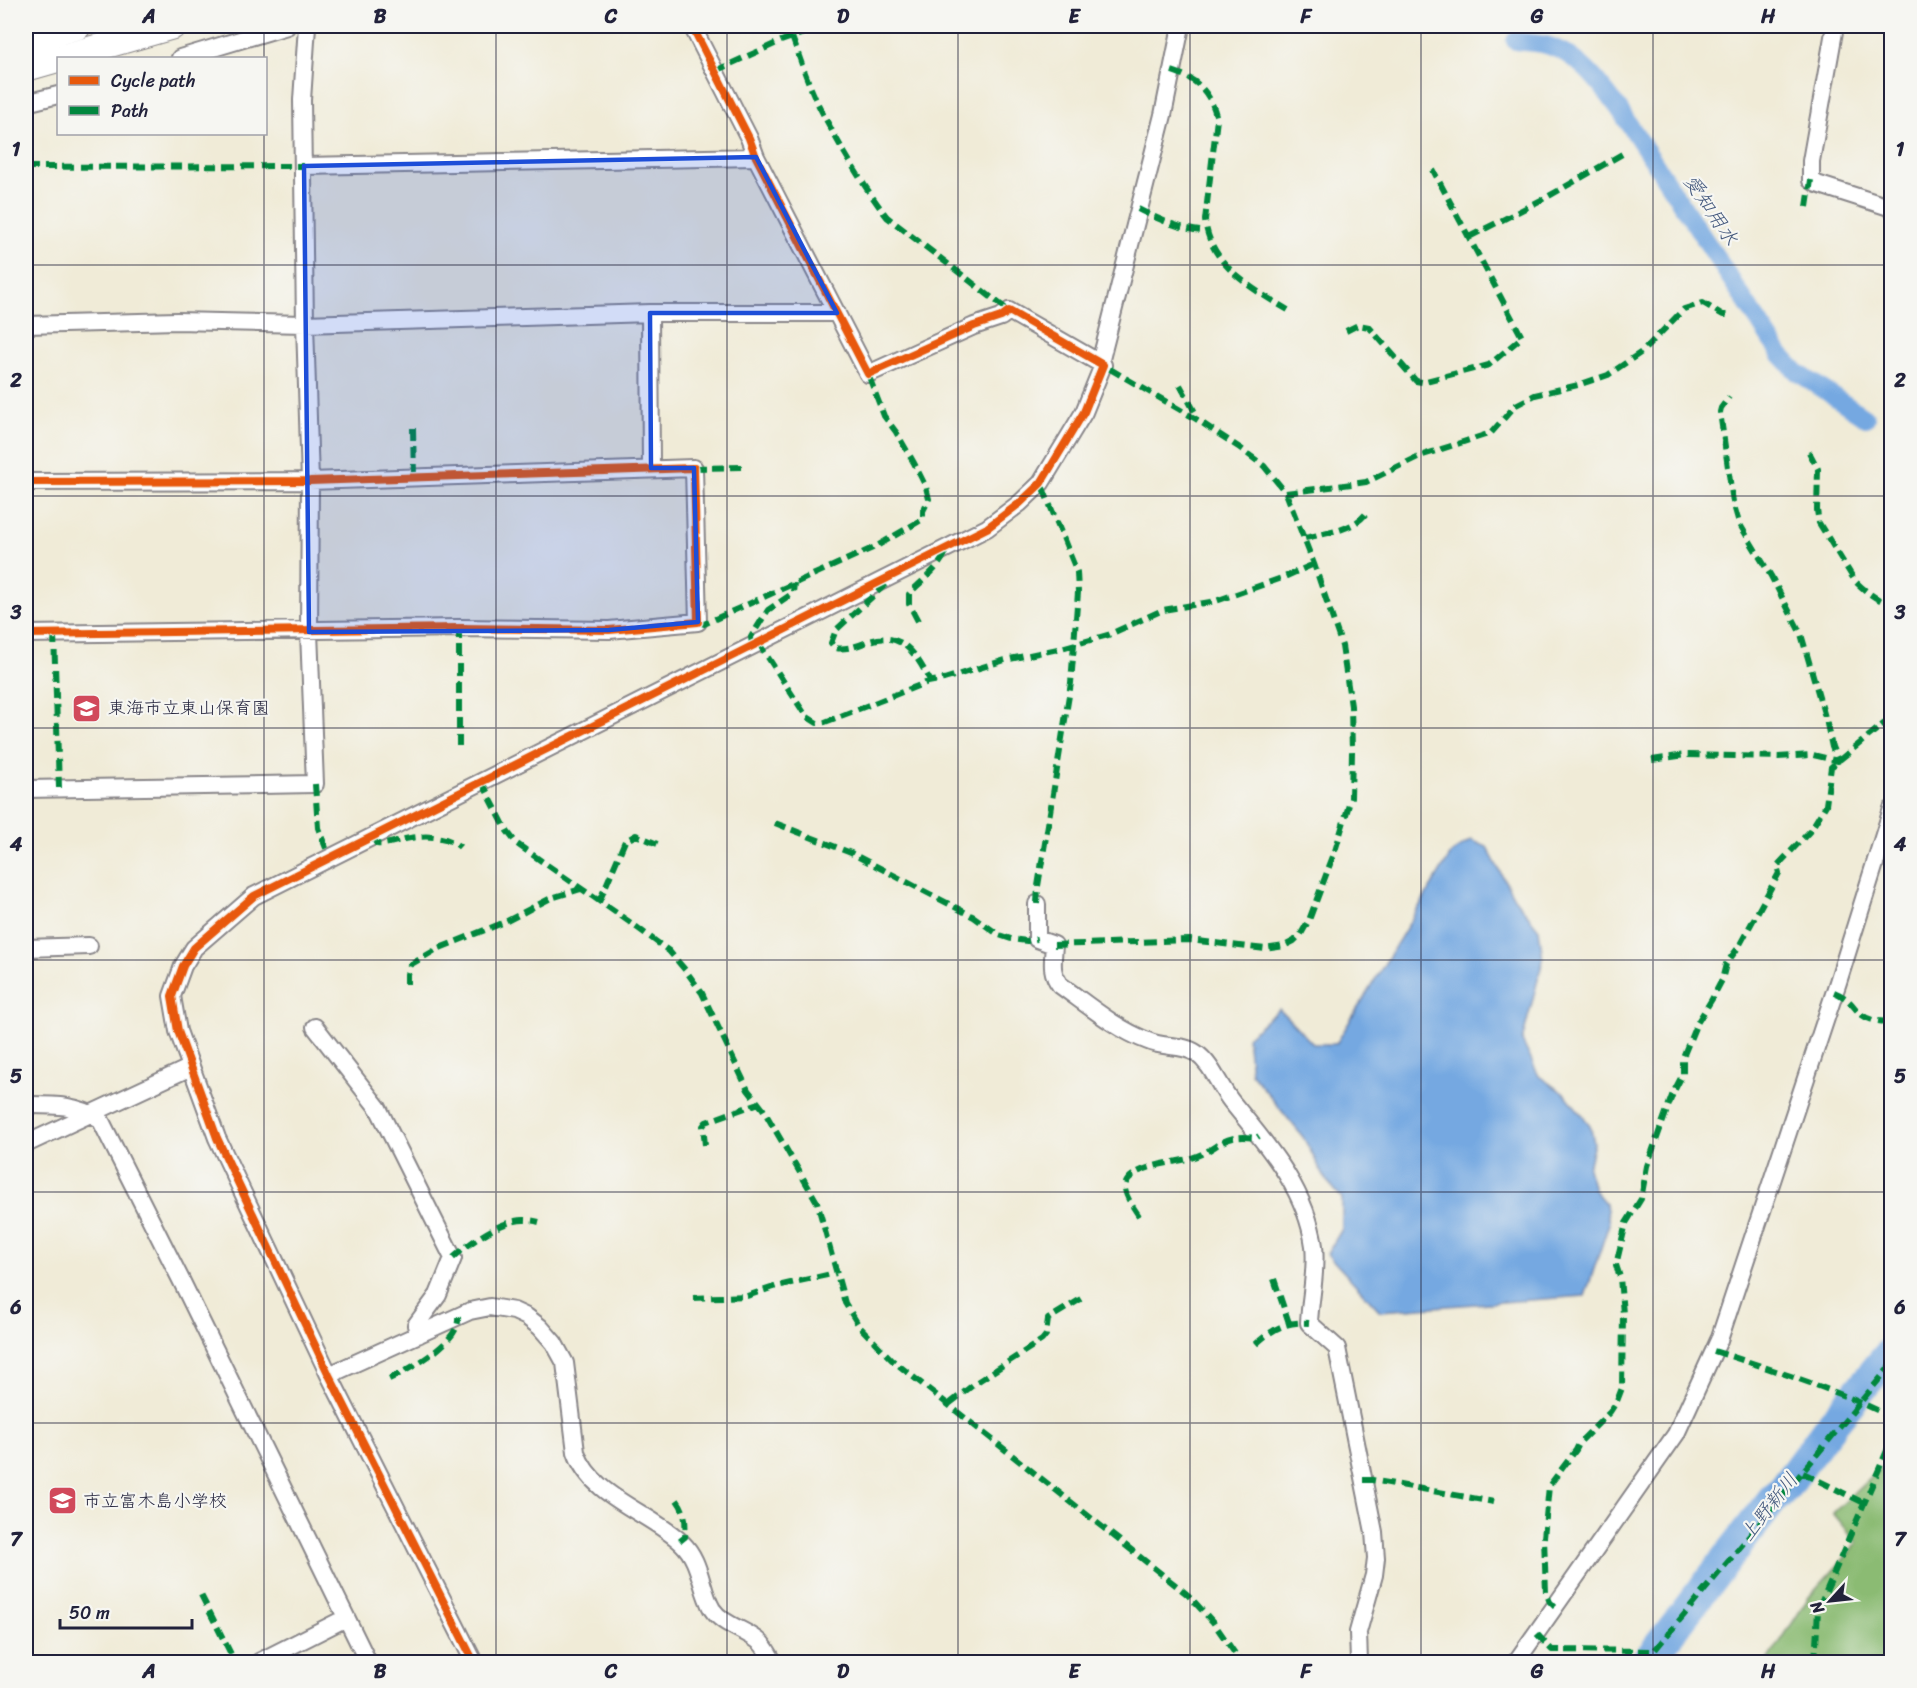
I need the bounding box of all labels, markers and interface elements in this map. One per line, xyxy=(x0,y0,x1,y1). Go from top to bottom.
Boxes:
text: A xyxy=(141,0,156,34)
text: B xyxy=(374,0,387,34)
text: C xyxy=(604,0,618,34)
text: D xyxy=(837,0,850,34)
text: E xyxy=(1068,0,1081,34)
text: F xyxy=(1300,0,1313,34)
text: G xyxy=(1530,0,1544,34)
text: H xyxy=(1760,0,1776,34)
legend xyxy=(57,57,267,135)
text: Cycle path xyxy=(111,65,195,97)
text: Path xyxy=(111,95,148,127)
text: 1 xyxy=(12,132,21,167)
text: 1 xyxy=(1896,132,1905,167)
water label: 愛知用水 xyxy=(1674,167,1748,253)
text: 2 xyxy=(9,363,22,398)
text: 2 xyxy=(1893,363,1906,398)
text: 3 xyxy=(10,595,22,630)
text: 3 xyxy=(1894,595,1906,630)
school or university icon: 東海市立東山保育園 xyxy=(71,692,103,724)
place label: 東海市立東山保育園 xyxy=(108,692,270,724)
text: 4 xyxy=(9,827,23,862)
text: 4 xyxy=(1893,827,1907,862)
text: 5 xyxy=(10,1059,22,1094)
text: 5 xyxy=(1894,1059,1906,1094)
text: 6 xyxy=(9,1290,22,1325)
text: 6 xyxy=(1893,1290,1906,1325)
water label: 上野新川 xyxy=(1731,1465,1807,1549)
school or university icon: 市立富木島小学校 xyxy=(46,1485,78,1517)
place label: 市立富木島小学校 xyxy=(83,1485,227,1517)
text: 7 xyxy=(10,1522,23,1557)
text: 7 xyxy=(1894,1522,1907,1557)
north arrow xyxy=(1800,1571,1860,1631)
scale bar xyxy=(60,1592,192,1630)
text: N xyxy=(1801,1595,1833,1620)
text: 50 m xyxy=(69,1597,110,1629)
text: A xyxy=(141,1654,156,1688)
text: B xyxy=(374,1654,387,1688)
text: C xyxy=(604,1654,618,1688)
text: D xyxy=(837,1654,850,1688)
text: E xyxy=(1068,1654,1081,1688)
text: F xyxy=(1300,1654,1313,1688)
text: G xyxy=(1530,1654,1544,1688)
text: H xyxy=(1760,1654,1776,1688)

